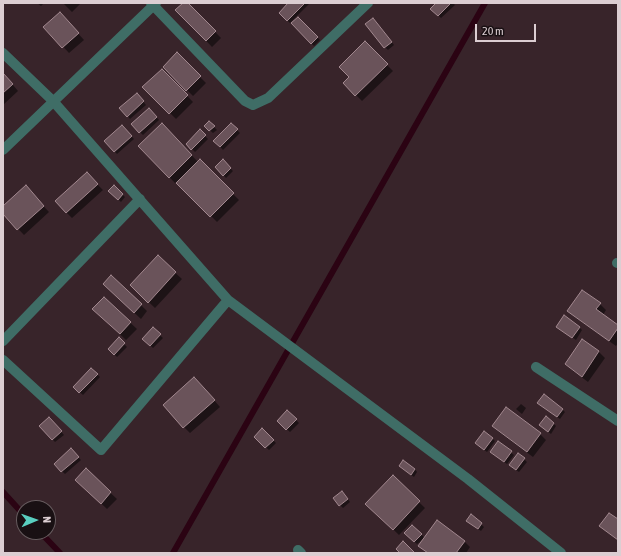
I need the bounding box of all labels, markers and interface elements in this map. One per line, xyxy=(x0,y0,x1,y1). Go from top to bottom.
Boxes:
scale bar xyxy=(477,16,538,42)
text: 20 m xyxy=(482,24,504,38)
north arrow xyxy=(16,500,56,540)
text: N xyxy=(41,516,53,523)

